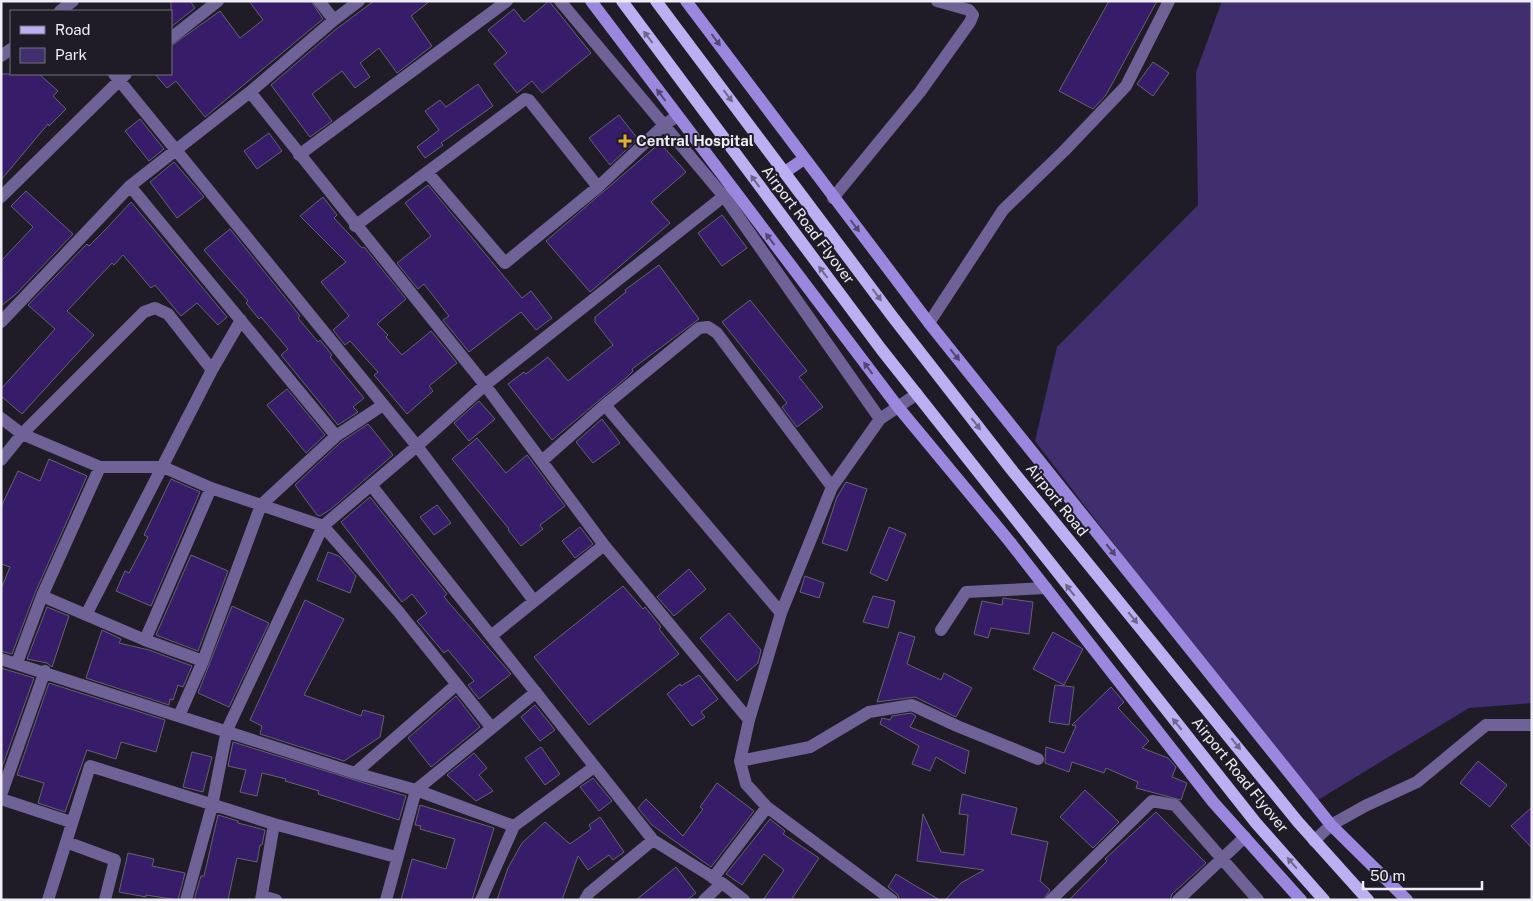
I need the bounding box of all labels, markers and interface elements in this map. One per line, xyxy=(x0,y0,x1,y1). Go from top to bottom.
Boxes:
legend xyxy=(10,10,172,75)
text: Road xyxy=(55,21,91,38)
one-way arrow xyxy=(643,30,653,44)
one-way arrow xyxy=(710,33,721,46)
text: Park xyxy=(55,46,87,63)
one-way arrow xyxy=(656,89,667,102)
one-way arrow xyxy=(723,89,734,102)
place label: Central Hospital xyxy=(636,132,754,149)
marker: Central Hospital xyxy=(618,134,632,148)
street label: Airport Road Flyover xyxy=(759,162,858,287)
one-way arrow xyxy=(751,175,761,188)
one-way arrow xyxy=(850,219,860,233)
one-way arrow xyxy=(765,232,775,245)
one-way arrow xyxy=(818,265,828,279)
one-way arrow xyxy=(872,288,882,302)
one-way arrow xyxy=(949,348,960,361)
one-way arrow xyxy=(863,362,874,375)
one-way arrow xyxy=(971,417,981,431)
street label: Airport Road xyxy=(1023,460,1092,539)
one-way arrow xyxy=(1106,543,1117,556)
one-way arrow xyxy=(1065,584,1076,597)
one-way arrow xyxy=(1128,612,1139,625)
street label: Airport Road Flyover xyxy=(1189,714,1292,836)
one-way arrow xyxy=(1172,718,1183,731)
one-way arrow xyxy=(1231,737,1242,750)
one-way arrow xyxy=(1286,858,1298,870)
scale bar xyxy=(1363,858,1482,890)
text: 50 m xyxy=(1370,867,1405,884)

